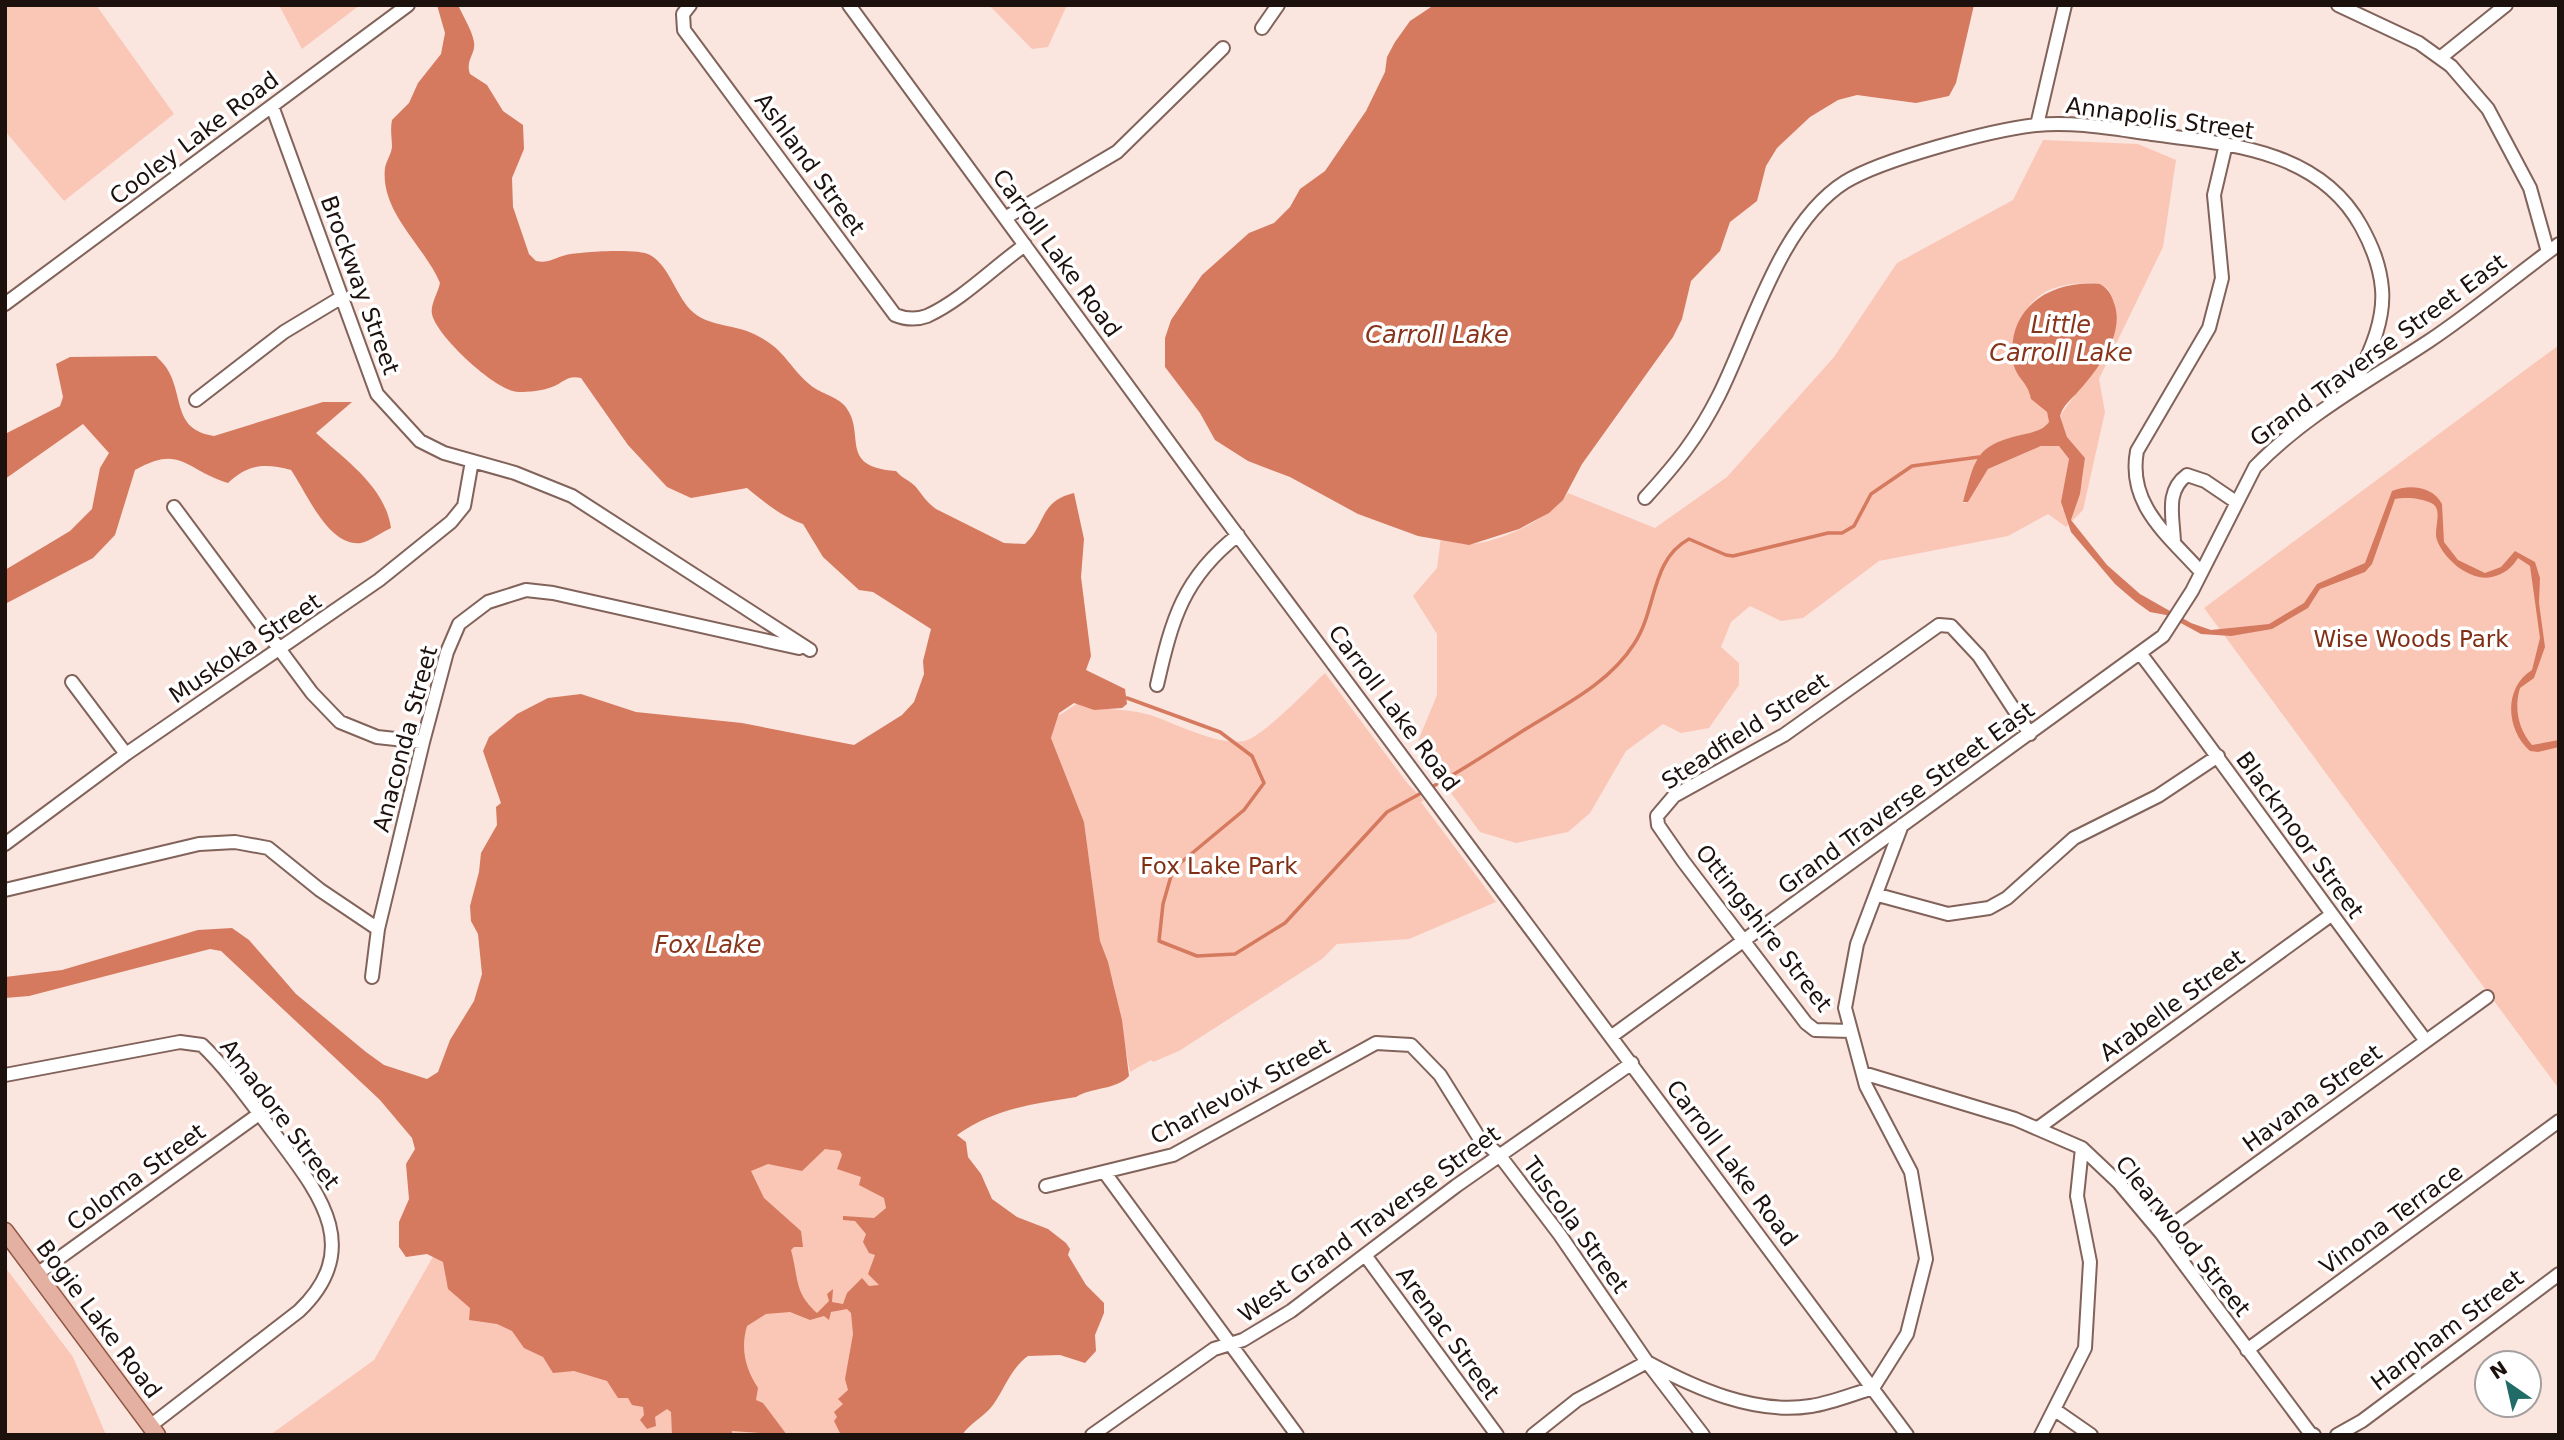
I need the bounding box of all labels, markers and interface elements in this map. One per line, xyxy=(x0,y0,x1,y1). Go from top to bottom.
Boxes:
street label: Cooley Lake Road xyxy=(105,66,283,210)
street label: Ashland Street xyxy=(750,88,870,240)
street label: Annapolis Street xyxy=(2064,92,2256,144)
street label: Carroll Lake Road xyxy=(987,164,1127,342)
street label: Brockway Street xyxy=(316,192,404,378)
street label: Grand Traverse Street East xyxy=(2245,249,2511,451)
water label: Little Carroll Lake xyxy=(1989,311,2133,367)
water label: Carroll Lake xyxy=(1365,321,1509,349)
street label: Muskoka Street xyxy=(164,588,326,708)
street label: Carroll Lake Road xyxy=(1323,620,1465,796)
park label: Wise Woods Park xyxy=(2313,626,2509,652)
street label: Anaconda Street xyxy=(368,643,442,835)
street label: Steadfield Street xyxy=(1657,667,1833,795)
street label: Grand Traverse Street East xyxy=(1773,697,2039,899)
street label: Blackmoor Street xyxy=(2231,747,2369,923)
street label: Ottingshire Street xyxy=(1691,839,1837,1017)
park label: Fox Lake Park xyxy=(1140,853,1298,879)
water label: Fox Lake xyxy=(654,931,762,959)
street label: Arabelle Street xyxy=(2095,944,2249,1066)
street label: Charlevoix Street xyxy=(1146,1033,1334,1149)
street label: Amadore Street xyxy=(215,1034,345,1194)
street label: Havana Street xyxy=(2238,1039,2386,1157)
street label: Carroll Lake Road xyxy=(1661,1075,1803,1251)
street label: Coloma Street xyxy=(62,1118,210,1236)
street label: West Grand Traverse Street xyxy=(1233,1120,1505,1328)
street label: Tuscola Street xyxy=(1517,1151,1634,1298)
street label: Clearwood Street xyxy=(2110,1151,2256,1321)
street label: Vinona Terrace xyxy=(2315,1159,2467,1279)
street label: Bogie Lake Road xyxy=(31,1235,167,1403)
street label: Arenac Street xyxy=(1391,1262,1505,1404)
street label: Harpham Street xyxy=(2366,1264,2528,1396)
north arrow xyxy=(2473,1349,2543,1419)
text: N xyxy=(2486,1356,2511,1383)

